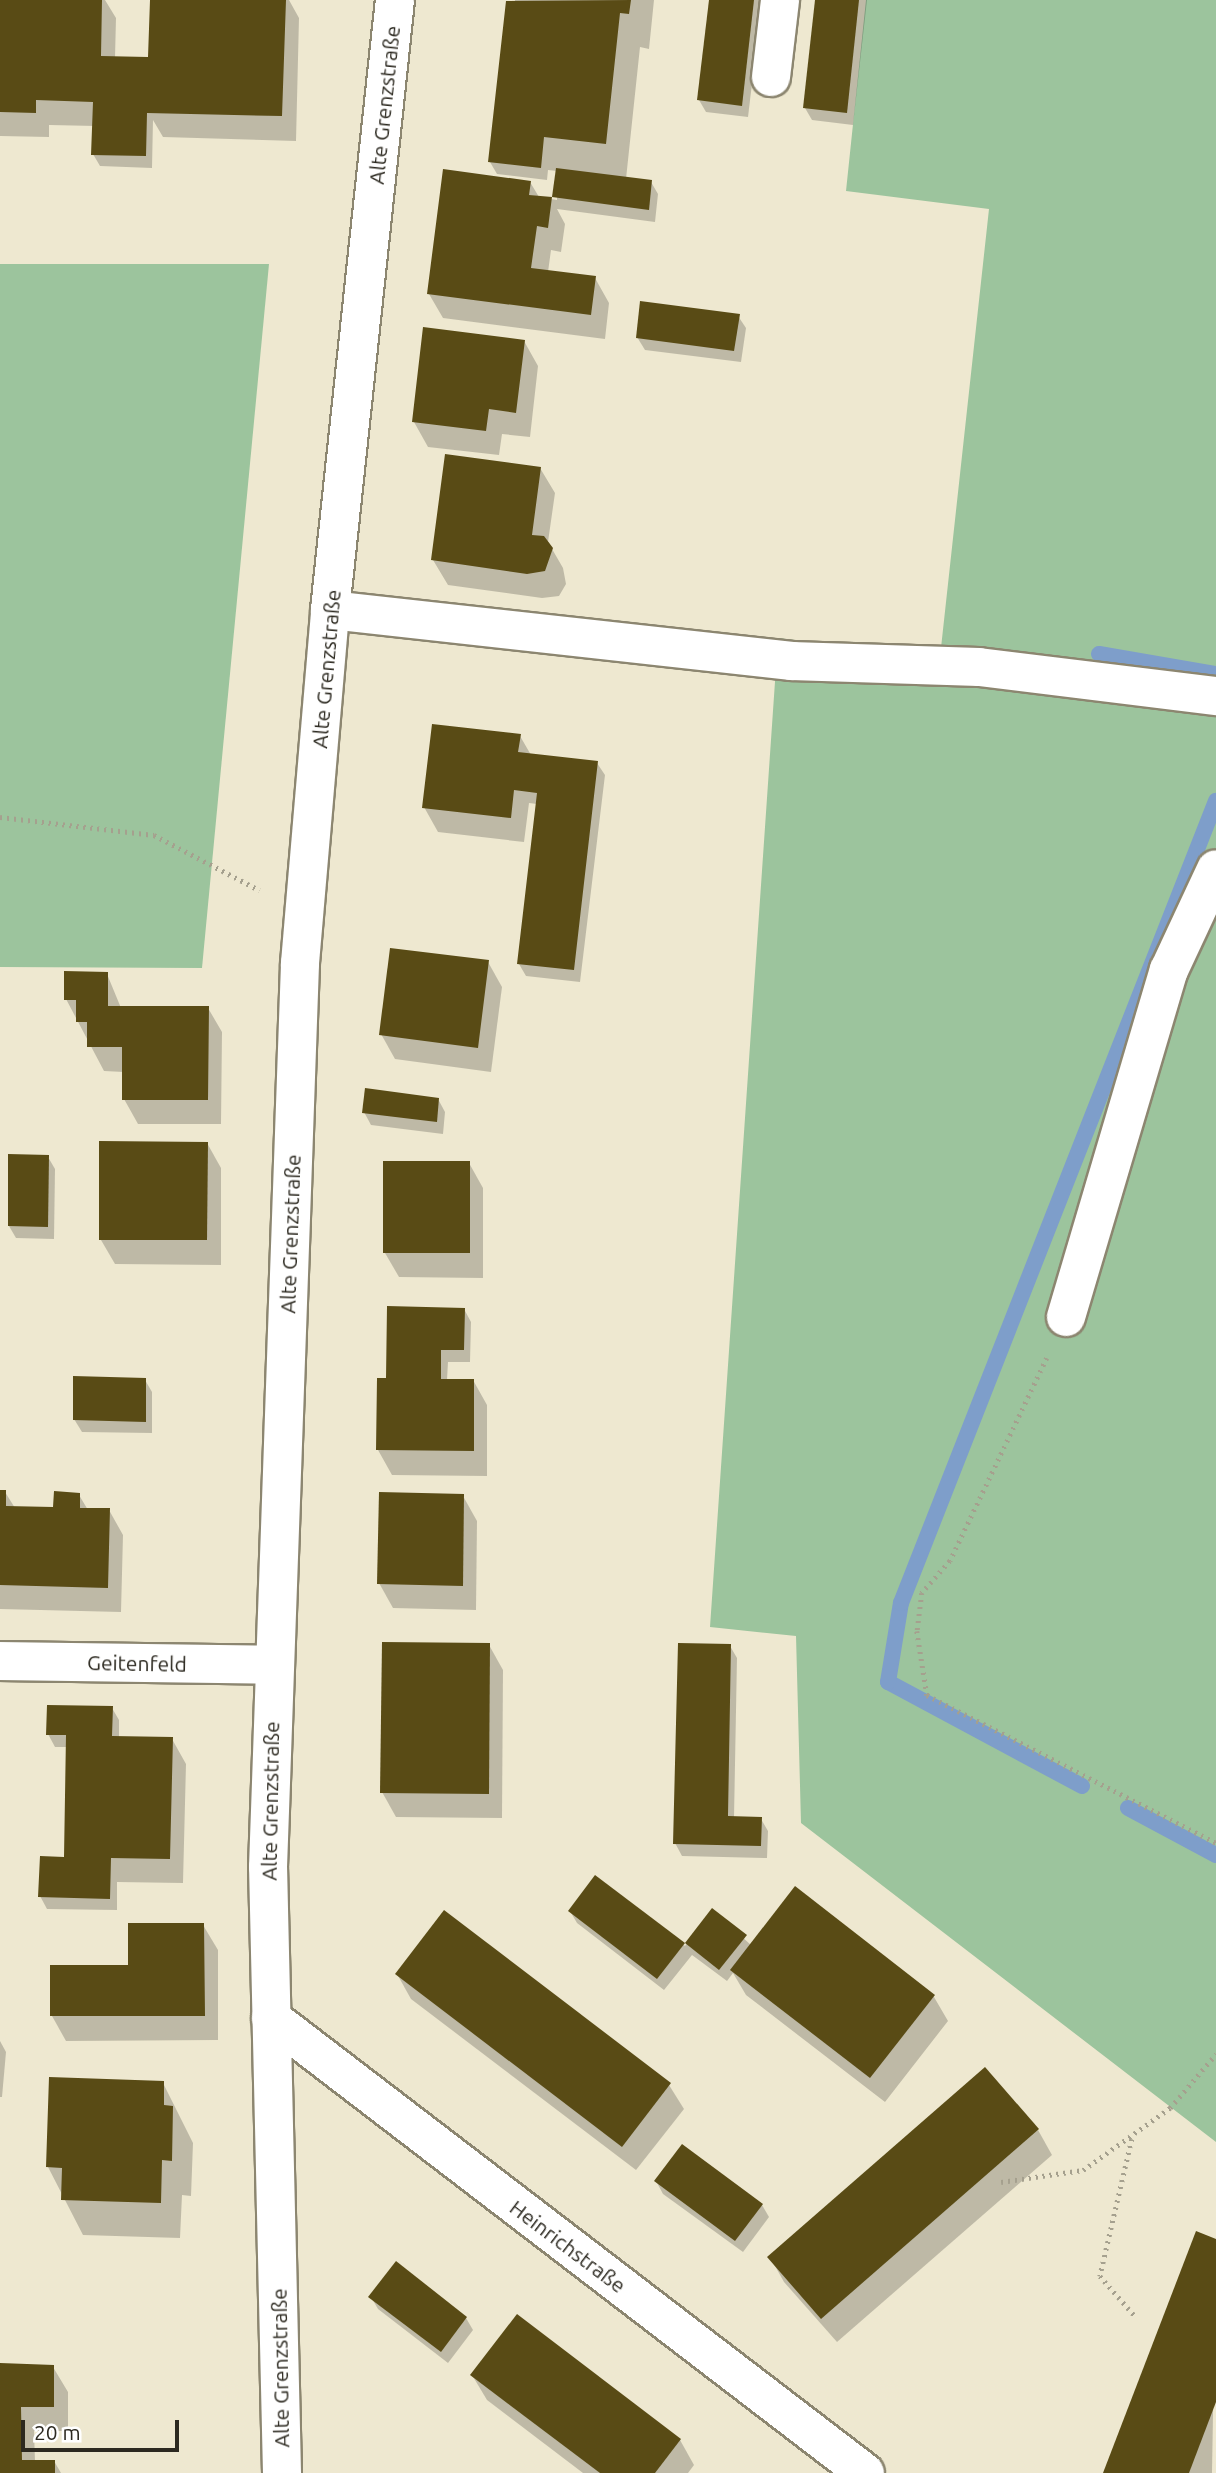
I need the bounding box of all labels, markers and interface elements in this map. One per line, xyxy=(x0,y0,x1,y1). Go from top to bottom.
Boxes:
street label: Alte Grenzstraße xyxy=(363,25,405,185)
street label: Alte Grenzstraße xyxy=(307,589,345,749)
street label: Alte Grenzstraße xyxy=(275,1154,305,1314)
street label: Geitenfeld xyxy=(87,1650,187,1676)
street label: Alte Grenzstraße xyxy=(256,1721,284,1881)
street label: Heinrichstraße xyxy=(505,2194,631,2298)
street label: Alte Grenzstraße xyxy=(266,2288,294,2448)
scale bar xyxy=(24,2406,182,2450)
text: 20 m xyxy=(34,2420,81,2444)

